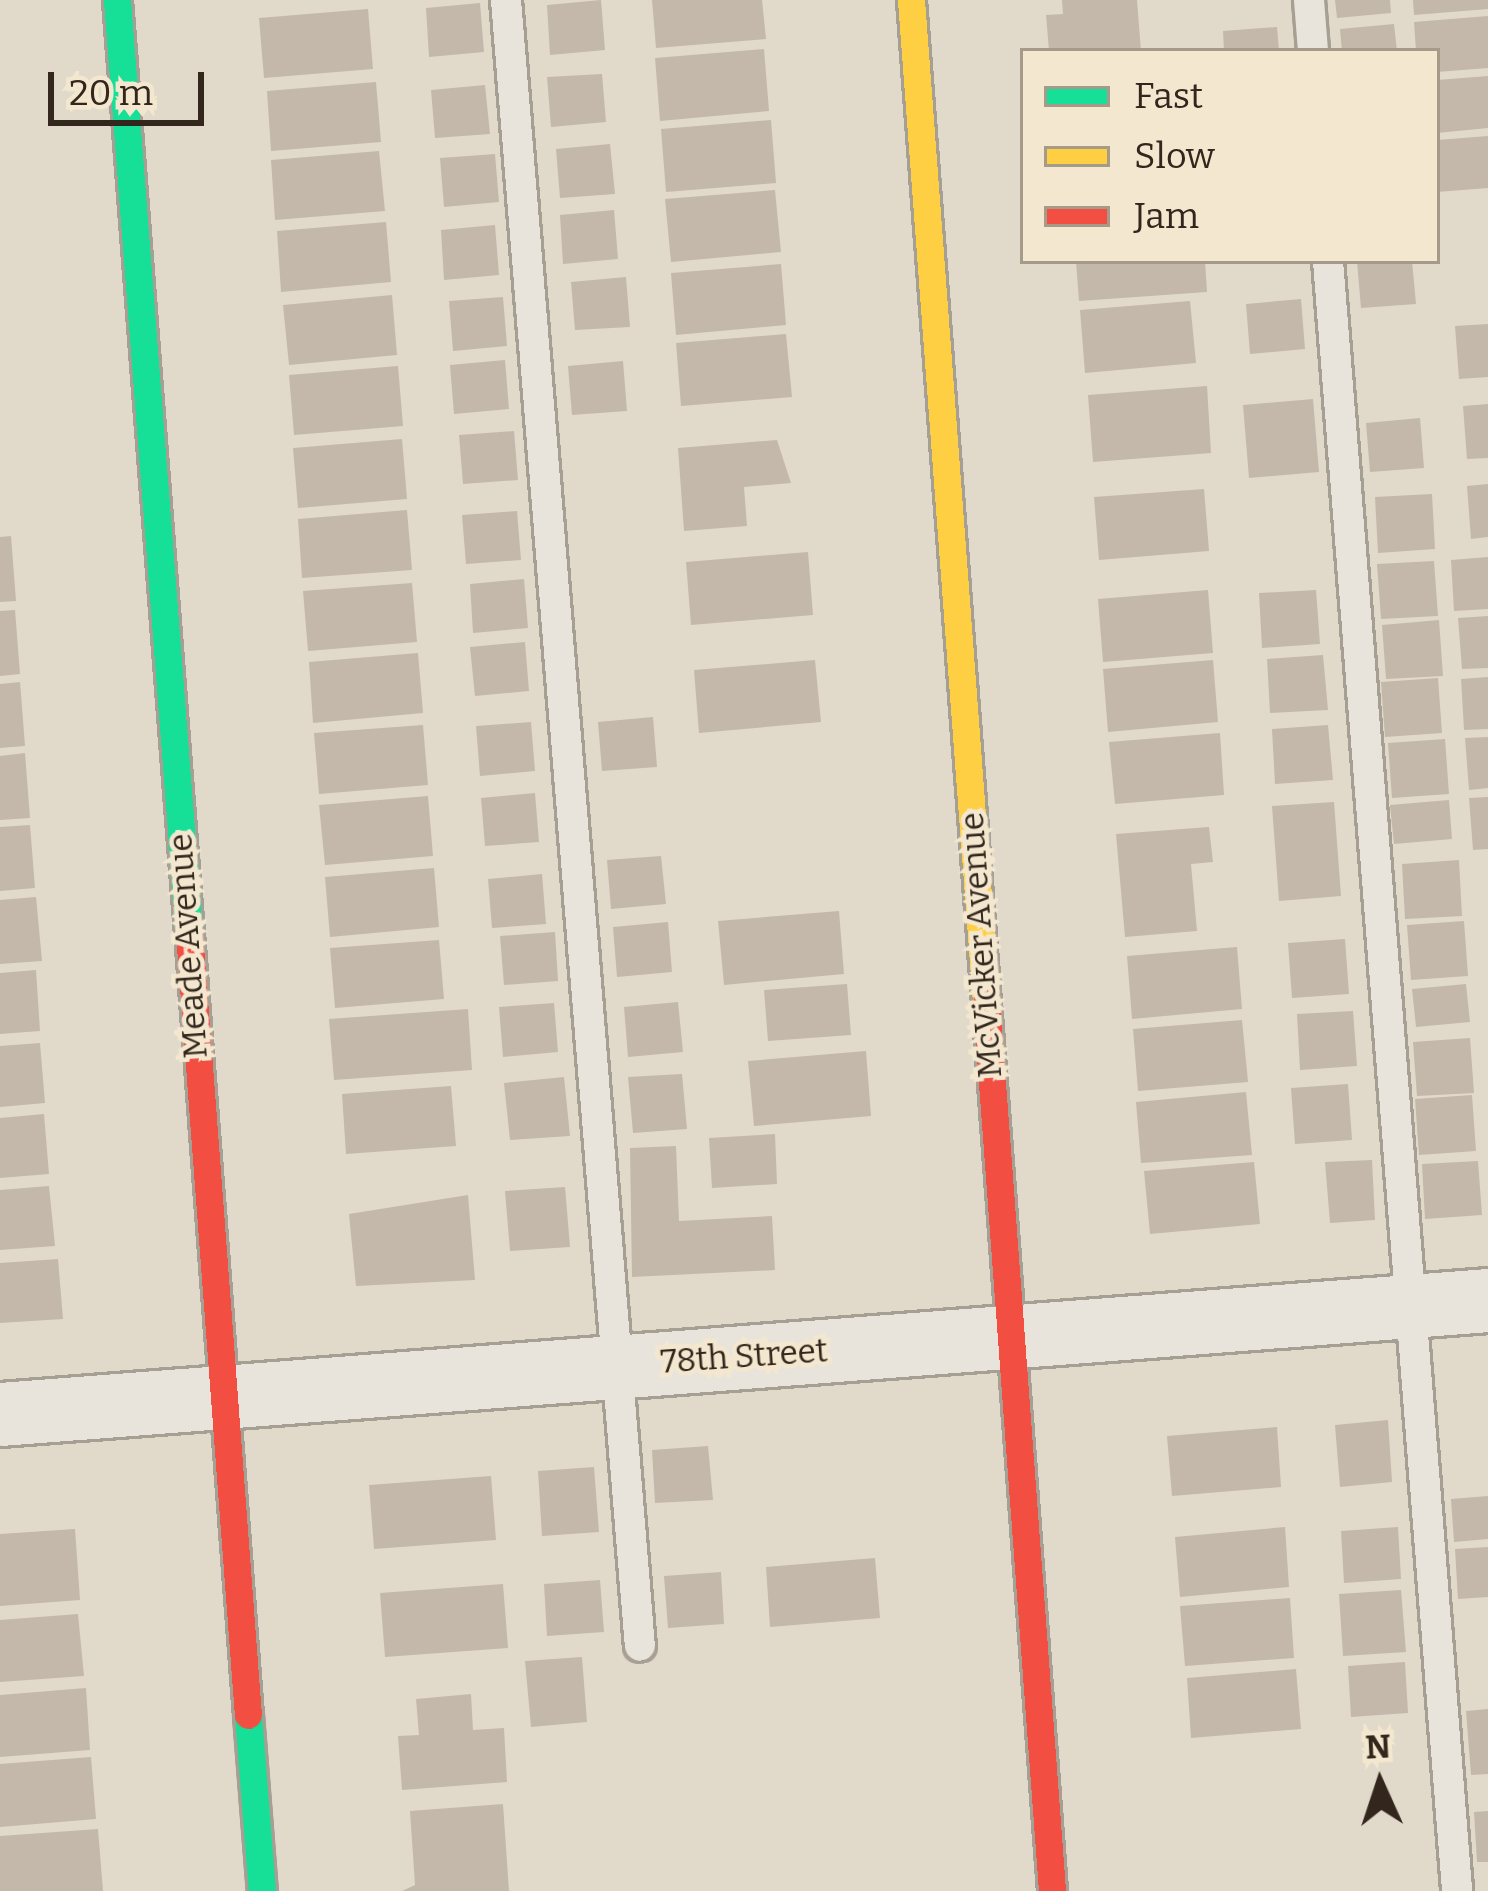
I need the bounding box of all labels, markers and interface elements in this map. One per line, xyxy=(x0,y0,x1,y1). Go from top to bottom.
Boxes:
scale bar xyxy=(54,48,210,122)
legend xyxy=(1020,48,1440,264)
text: 20 m xyxy=(69,71,153,115)
text: Fast xyxy=(1134,74,1203,118)
text: Slow xyxy=(1134,134,1215,178)
text: Jam xyxy=(1134,194,1199,238)
street label: McVicker Avenue xyxy=(953,811,1011,1079)
street label: Meade Avenue xyxy=(161,832,217,1060)
street label: 78th Street xyxy=(659,1331,829,1383)
north arrow xyxy=(1320,1723,1440,1843)
text: N xyxy=(1364,1726,1392,1768)

